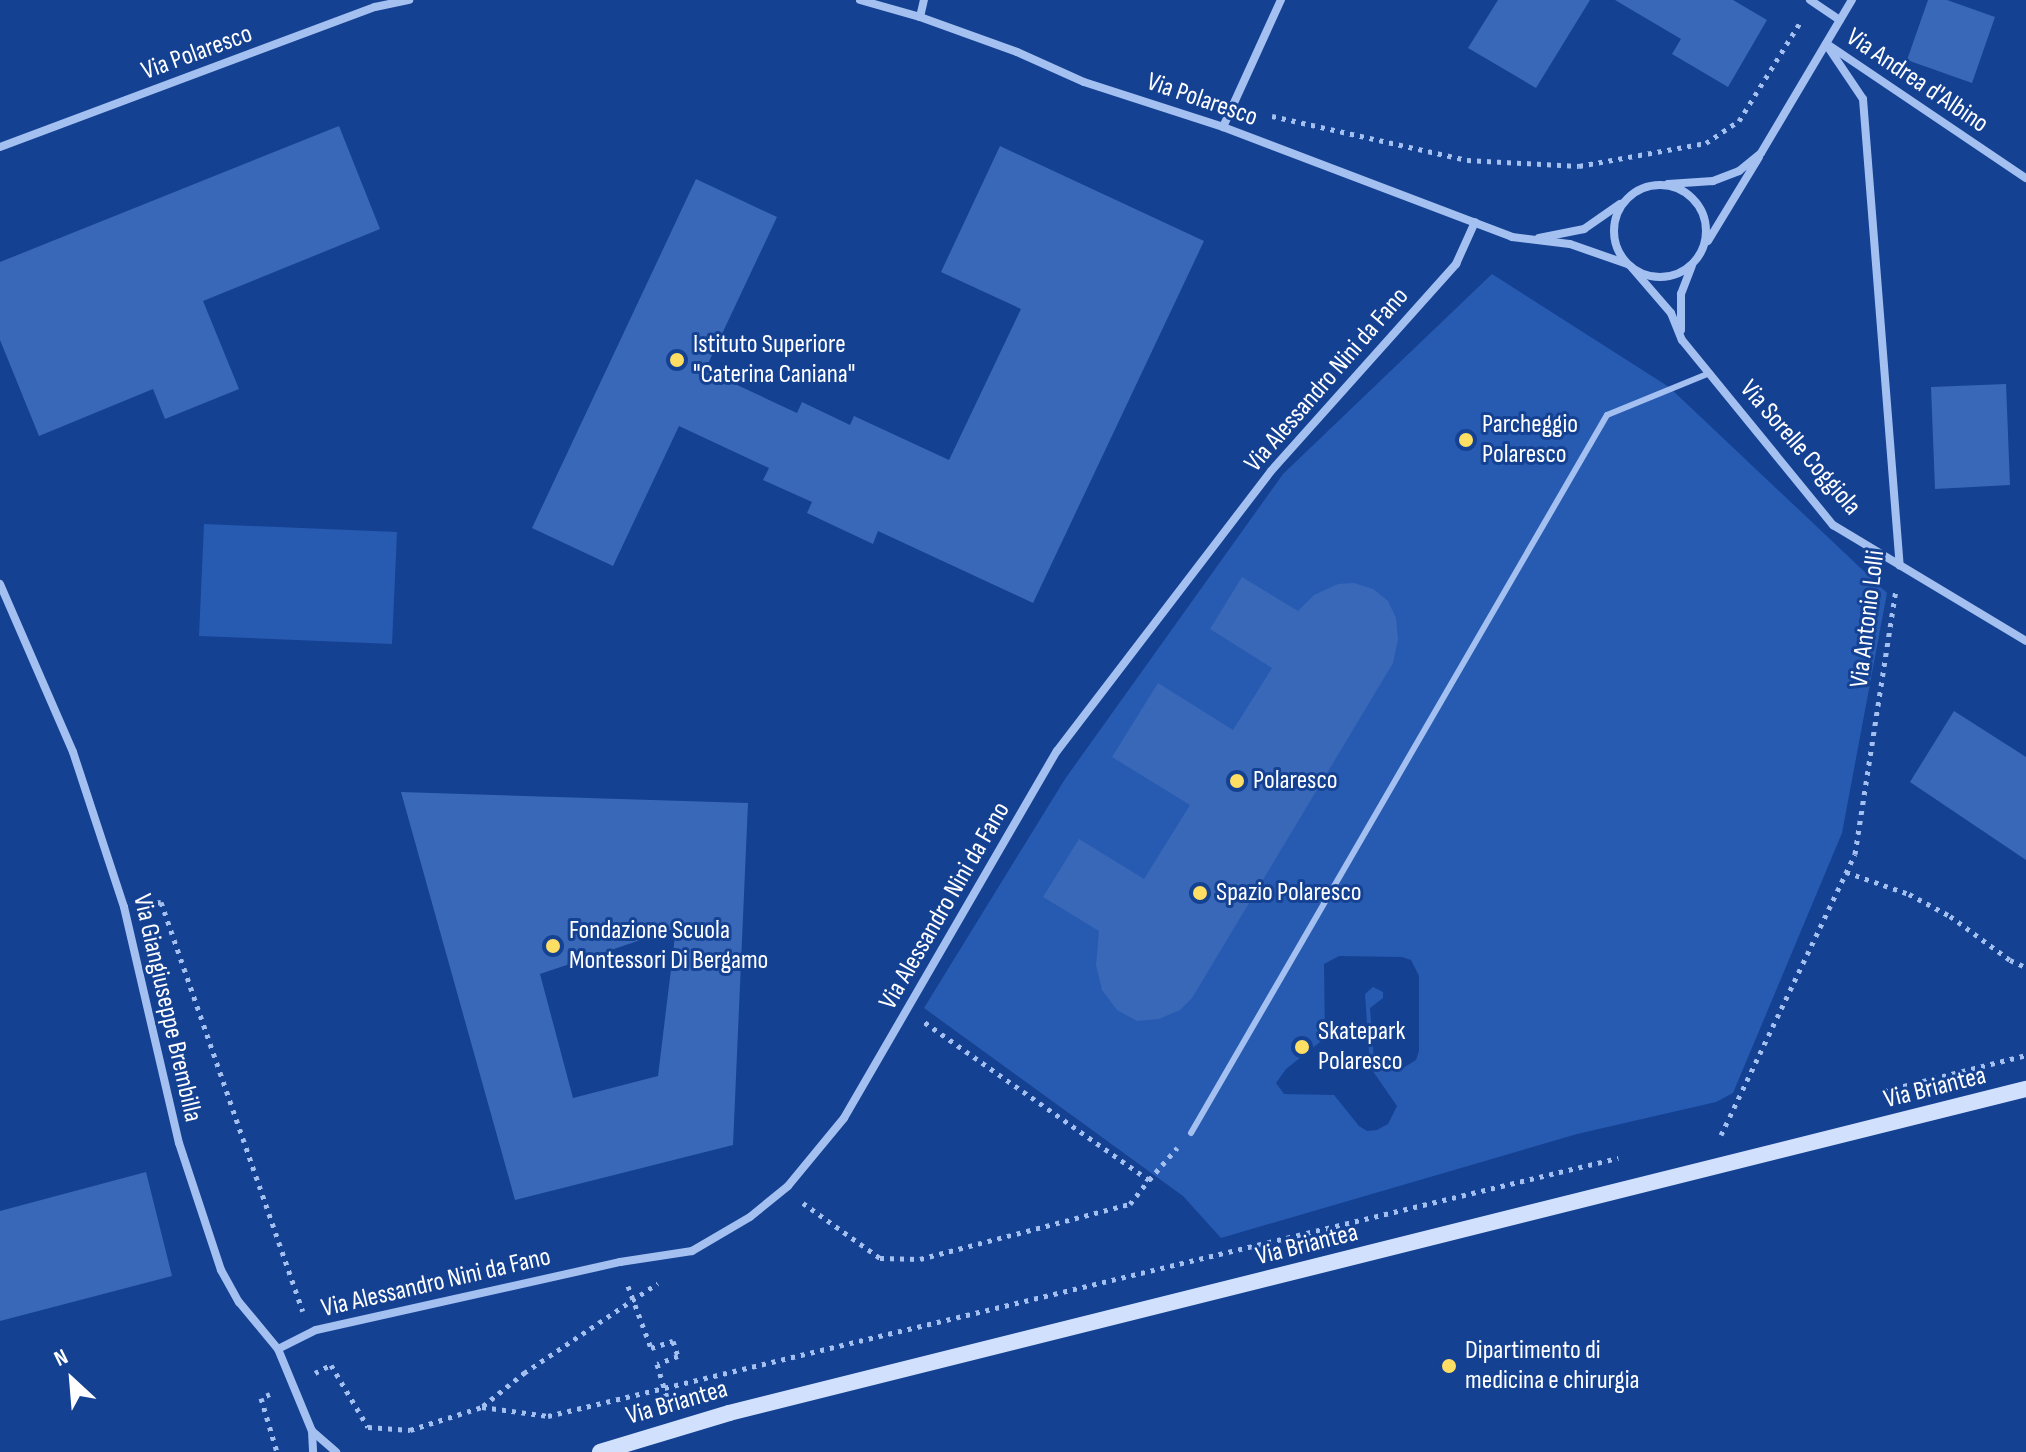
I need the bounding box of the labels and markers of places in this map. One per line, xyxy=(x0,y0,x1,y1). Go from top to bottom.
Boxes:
place label: Istituto Superiore "Caterina Caniana" xyxy=(693,329,855,390)
marker: Istituto Superiore "Caterina Caniana" xyxy=(668,351,686,369)
place label: Parcheggio Polaresco xyxy=(1482,409,1578,470)
marker: Parcheggio Polaresco xyxy=(1457,431,1475,449)
place label: Polaresco xyxy=(1253,765,1338,797)
marker: Polaresco xyxy=(1228,772,1246,790)
place label: Spazio Polaresco xyxy=(1216,877,1361,909)
marker: Spazio Polaresco xyxy=(1191,884,1209,902)
place label: Fondazione Scuola Montessori Di Bergamo xyxy=(569,915,768,976)
marker: Fondazione Scuola Montessori Di Bergamo xyxy=(544,937,562,955)
place label: Skatepark Polaresco xyxy=(1318,1016,1405,1078)
marker: Skatepark Polaresco xyxy=(1293,1038,1311,1056)
place label: Dipartimento di medicina e chirurgia xyxy=(1465,1335,1640,1396)
marker: Dipartimento di medicina e chirurgia xyxy=(1440,1357,1458,1375)

